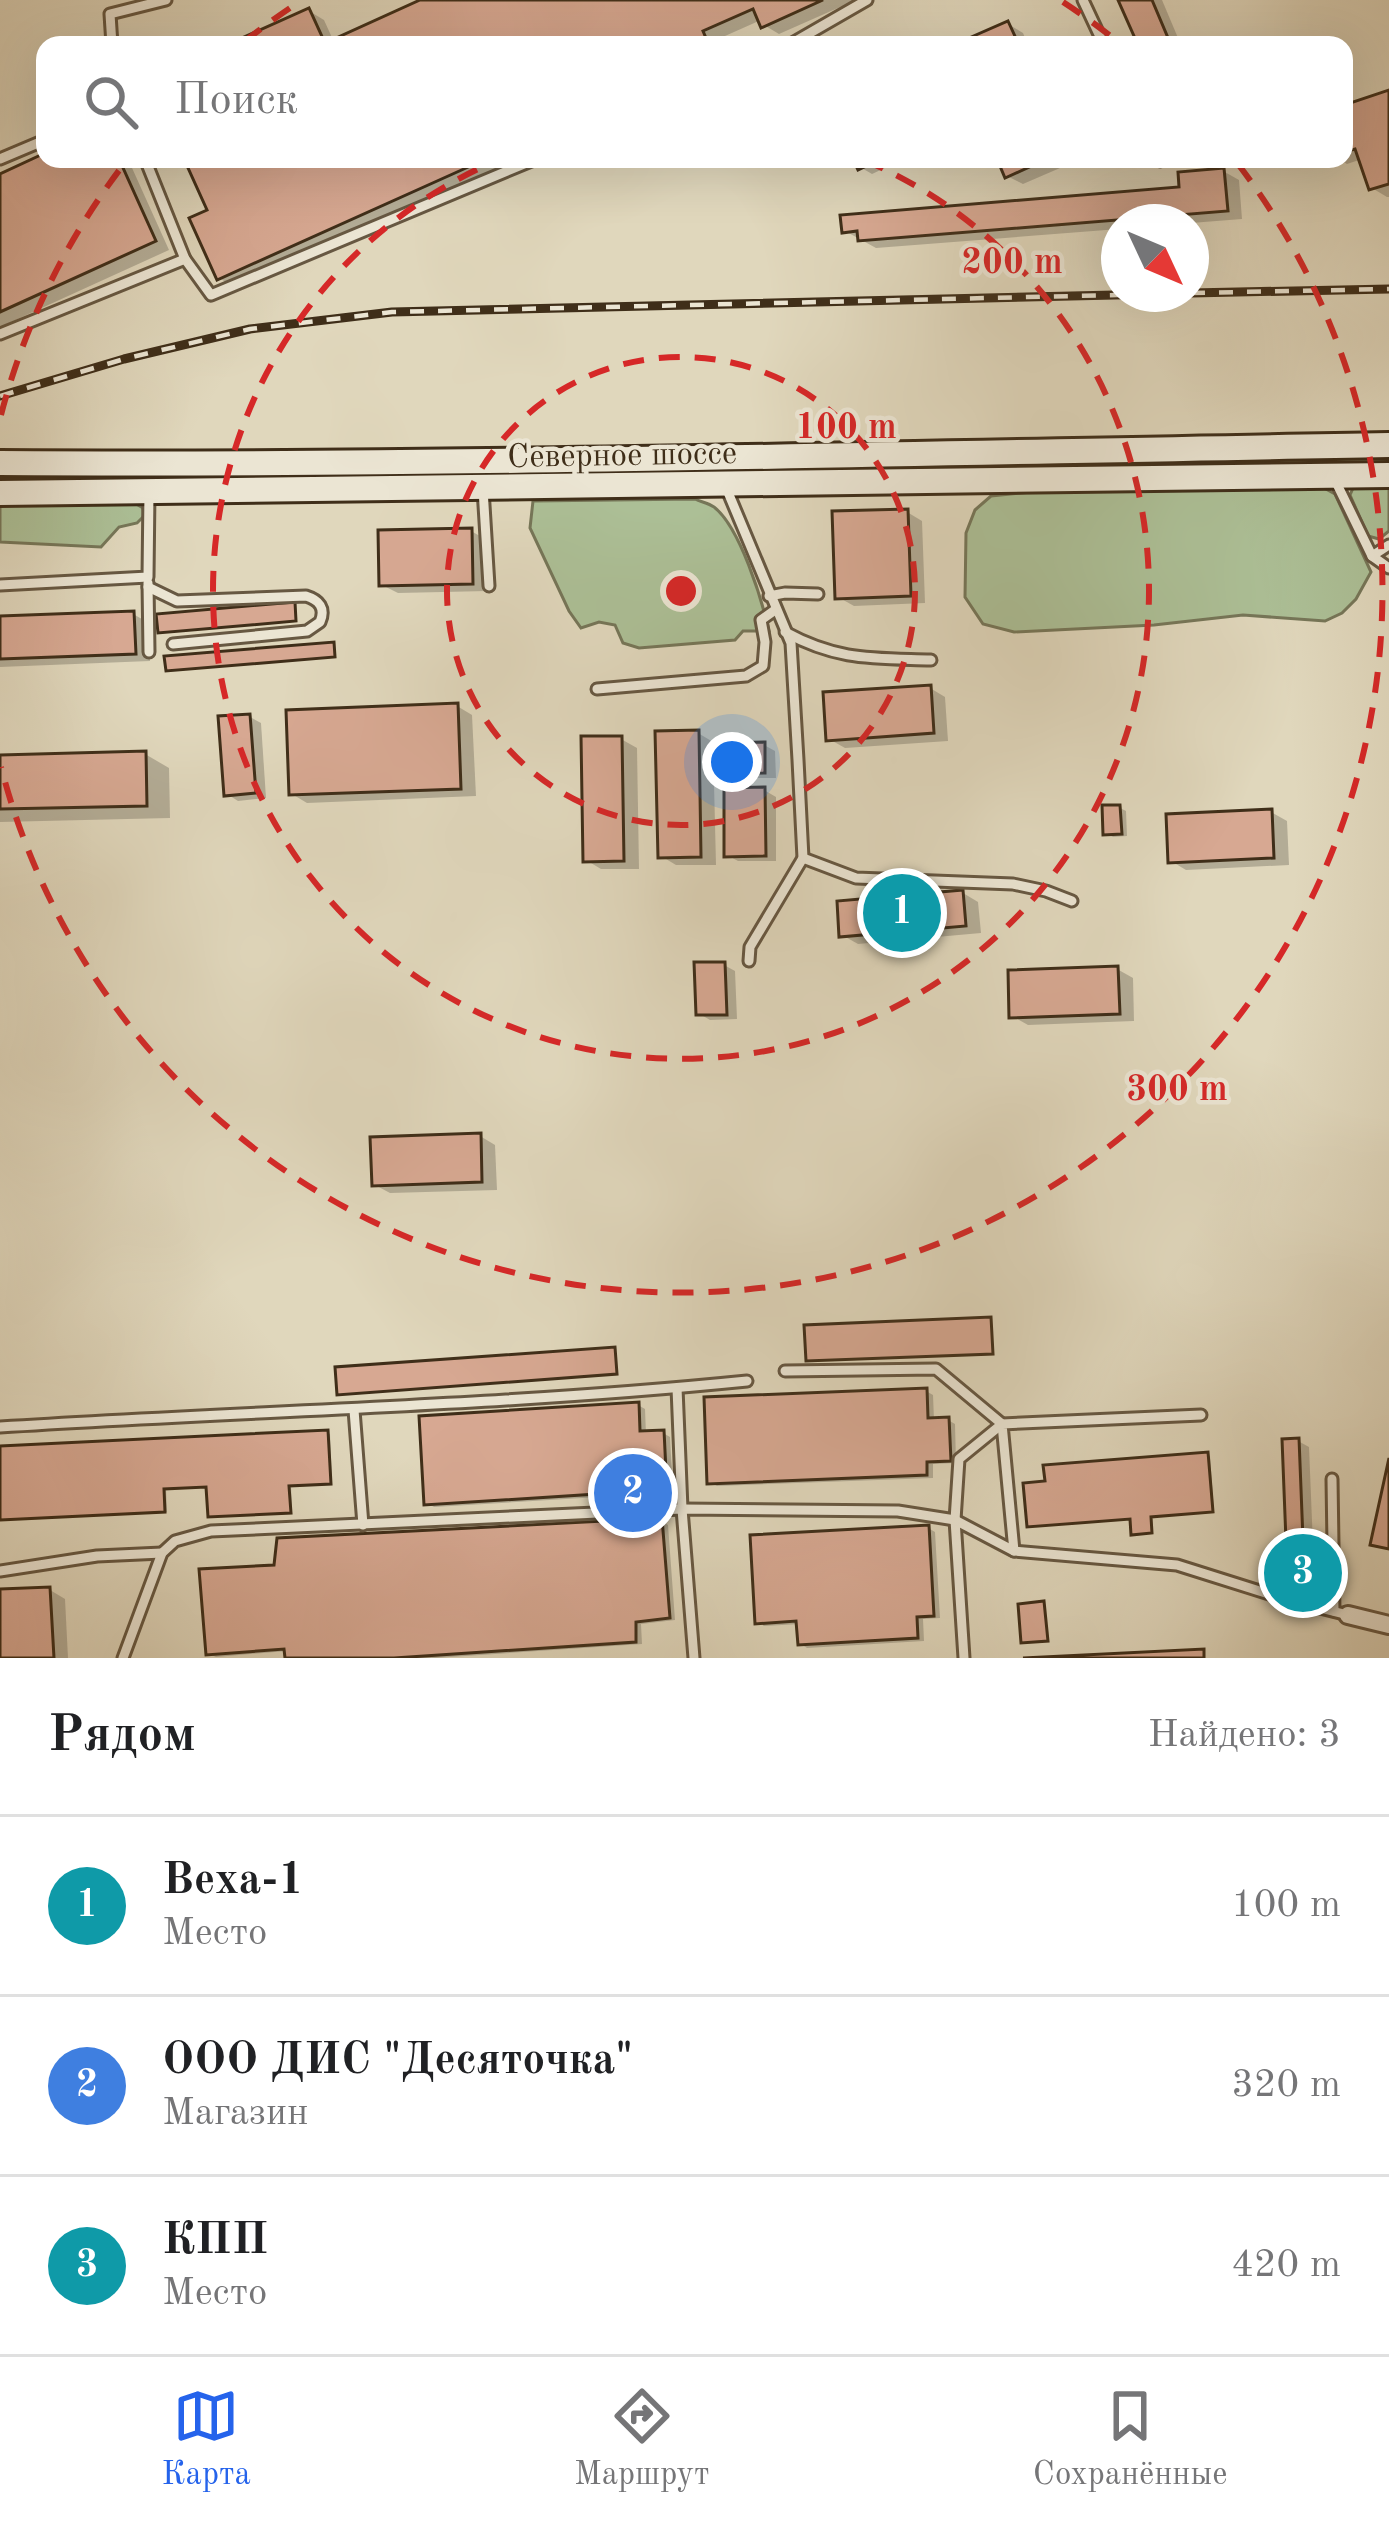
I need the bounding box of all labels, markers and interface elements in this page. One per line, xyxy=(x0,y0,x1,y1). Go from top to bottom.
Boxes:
search box xyxy=(36,36,1353,168)
icon: search xyxy=(78,69,144,135)
text: Поиск xyxy=(174,79,298,124)
north arrow xyxy=(1101,204,1209,312)
text: 200 m xyxy=(961,246,1063,282)
text: 100 m xyxy=(795,411,897,447)
street label: Северное шоссе xyxy=(507,438,737,475)
centre of rings xyxy=(660,570,702,612)
your location xyxy=(702,732,762,792)
pin: 1 xyxy=(863,868,941,958)
text: 300 m xyxy=(1126,1073,1228,1109)
pin: 2 xyxy=(594,1448,672,1538)
pin: 3 xyxy=(1264,1528,1342,1618)
text: Рядом xyxy=(48,1711,196,1762)
text: Найдено: 3 xyxy=(1148,1716,1341,1755)
text: Веха-1 xyxy=(162,1859,304,1904)
text: 1 xyxy=(76,1886,98,1925)
text: 100 m xyxy=(1231,1886,1341,1925)
text: Место xyxy=(162,1914,267,1953)
text: ООО ДИС "Десяточка" xyxy=(162,2039,633,2084)
text: 2 xyxy=(76,2066,98,2105)
text: 320 m xyxy=(1231,2066,1341,2105)
text: Магазин xyxy=(162,2094,308,2133)
text: КПП xyxy=(162,2219,268,2264)
text: 3 xyxy=(76,2246,98,2285)
text: 420 m xyxy=(1231,2246,1341,2285)
text: Место xyxy=(162,2274,267,2313)
tab: Карта xyxy=(162,2383,251,2496)
tab: Маршрут xyxy=(574,2383,710,2496)
tab: Сохранённые xyxy=(1033,2383,1227,2496)

